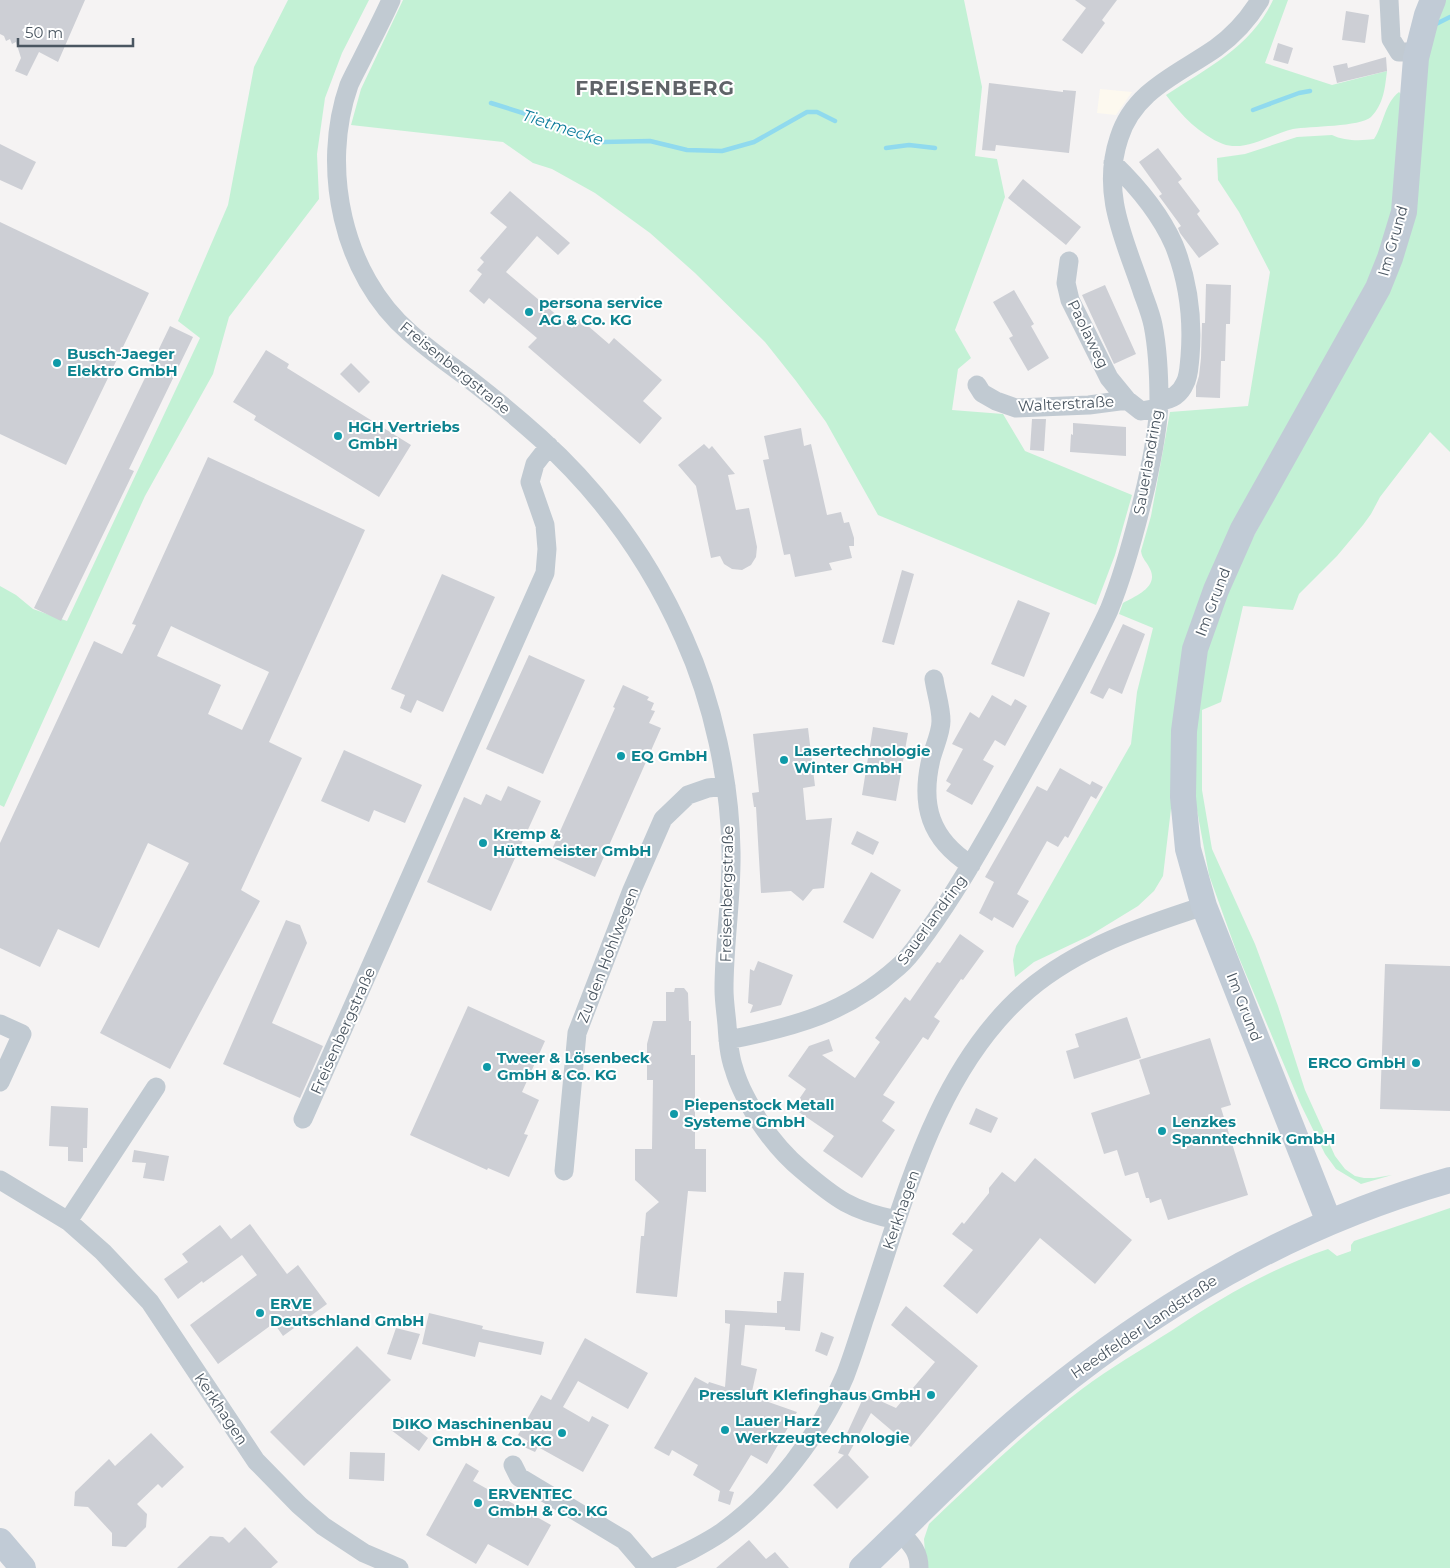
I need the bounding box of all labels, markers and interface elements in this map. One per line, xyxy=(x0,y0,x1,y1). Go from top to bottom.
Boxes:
scale bar xyxy=(18,15,132,47)
text: 50 m xyxy=(25,23,63,42)
district label: FREISENBERG xyxy=(575,76,735,100)
water label: Tietmecke xyxy=(520,105,606,149)
street label: Im Grund xyxy=(1373,203,1412,278)
place label: persona service AG & Co. KG xyxy=(538,293,663,329)
street label: Paolaweg xyxy=(1064,296,1113,371)
marker: persona service AG & Co. KG xyxy=(523,306,535,318)
street label: Freisenbergstraße xyxy=(396,317,514,418)
place label: Busch-Jaeger Elektro GmbH xyxy=(67,344,178,380)
marker: Busch-Jaeger Elektro GmbH xyxy=(51,357,63,369)
street label: Walterstraße xyxy=(1017,391,1115,416)
street label: Sauerlandring xyxy=(1129,408,1166,516)
place label: HGH Vertriebs GmbH xyxy=(348,417,460,453)
marker: HGH Vertriebs GmbH xyxy=(332,430,344,442)
street label: Im Grund xyxy=(1191,565,1234,639)
place label: Lasertechnologie Winter GmbH xyxy=(794,741,930,777)
place label: EQ GmbH xyxy=(631,746,708,765)
marker: EQ GmbH xyxy=(615,750,627,762)
marker: Lasertechnologie Winter GmbH xyxy=(778,754,790,766)
place label: Kremp & Hüttemeister GmbH xyxy=(493,824,651,860)
street label: Freisenbergstraße xyxy=(716,825,737,963)
marker: Kremp & Hüttemeister GmbH xyxy=(477,837,489,849)
street label: Sauerlandring xyxy=(893,871,971,968)
street label: Zu den Hohlwegen xyxy=(573,884,642,1026)
street label: Freisenbergstraße xyxy=(306,964,379,1097)
street label: Im Grund xyxy=(1223,970,1266,1044)
place label: Tweer & Lösenbeck GmbH & Co. KG xyxy=(497,1048,650,1084)
place label: ERCO GmbH xyxy=(1308,1053,1406,1072)
marker: ERCO GmbH xyxy=(1410,1057,1422,1069)
marker: Tweer & Lösenbeck GmbH & Co. KG xyxy=(481,1061,493,1073)
place label: Piepenstock Metall Systeme GmbH xyxy=(684,1095,834,1131)
marker: Piepenstock Metall Systeme GmbH xyxy=(668,1108,680,1120)
place label: Lenzkes Spanntechnik GmbH xyxy=(1172,1112,1335,1148)
marker: Lenzkes Spanntechnik GmbH xyxy=(1156,1125,1168,1137)
street label: Kerkhagen xyxy=(878,1168,923,1252)
street label: Heedfelder Landstraße xyxy=(1067,1270,1221,1383)
place label: ERVE Deutschland GmbH xyxy=(270,1294,424,1330)
marker: ERVE Deutschland GmbH xyxy=(254,1307,266,1319)
street label: Kerkhagen xyxy=(190,1369,252,1448)
place label: Pressluft Klefinghaus GmbH xyxy=(699,1385,921,1404)
marker: Pressluft Klefinghaus GmbH xyxy=(925,1389,937,1401)
place label: Lauer Harz Werkzeugtechnologie xyxy=(735,1411,909,1447)
place label: DIKO Maschinenbau GmbH & Co. KG xyxy=(392,1414,552,1450)
marker: Lauer Harz Werkzeugtechnologie xyxy=(719,1424,731,1436)
marker: DIKO Maschinenbau GmbH & Co. KG xyxy=(556,1427,568,1439)
place label: ERVENTEC GmbH & Co. KG xyxy=(488,1484,608,1520)
marker: ERVENTEC GmbH & Co. KG xyxy=(472,1497,484,1509)

